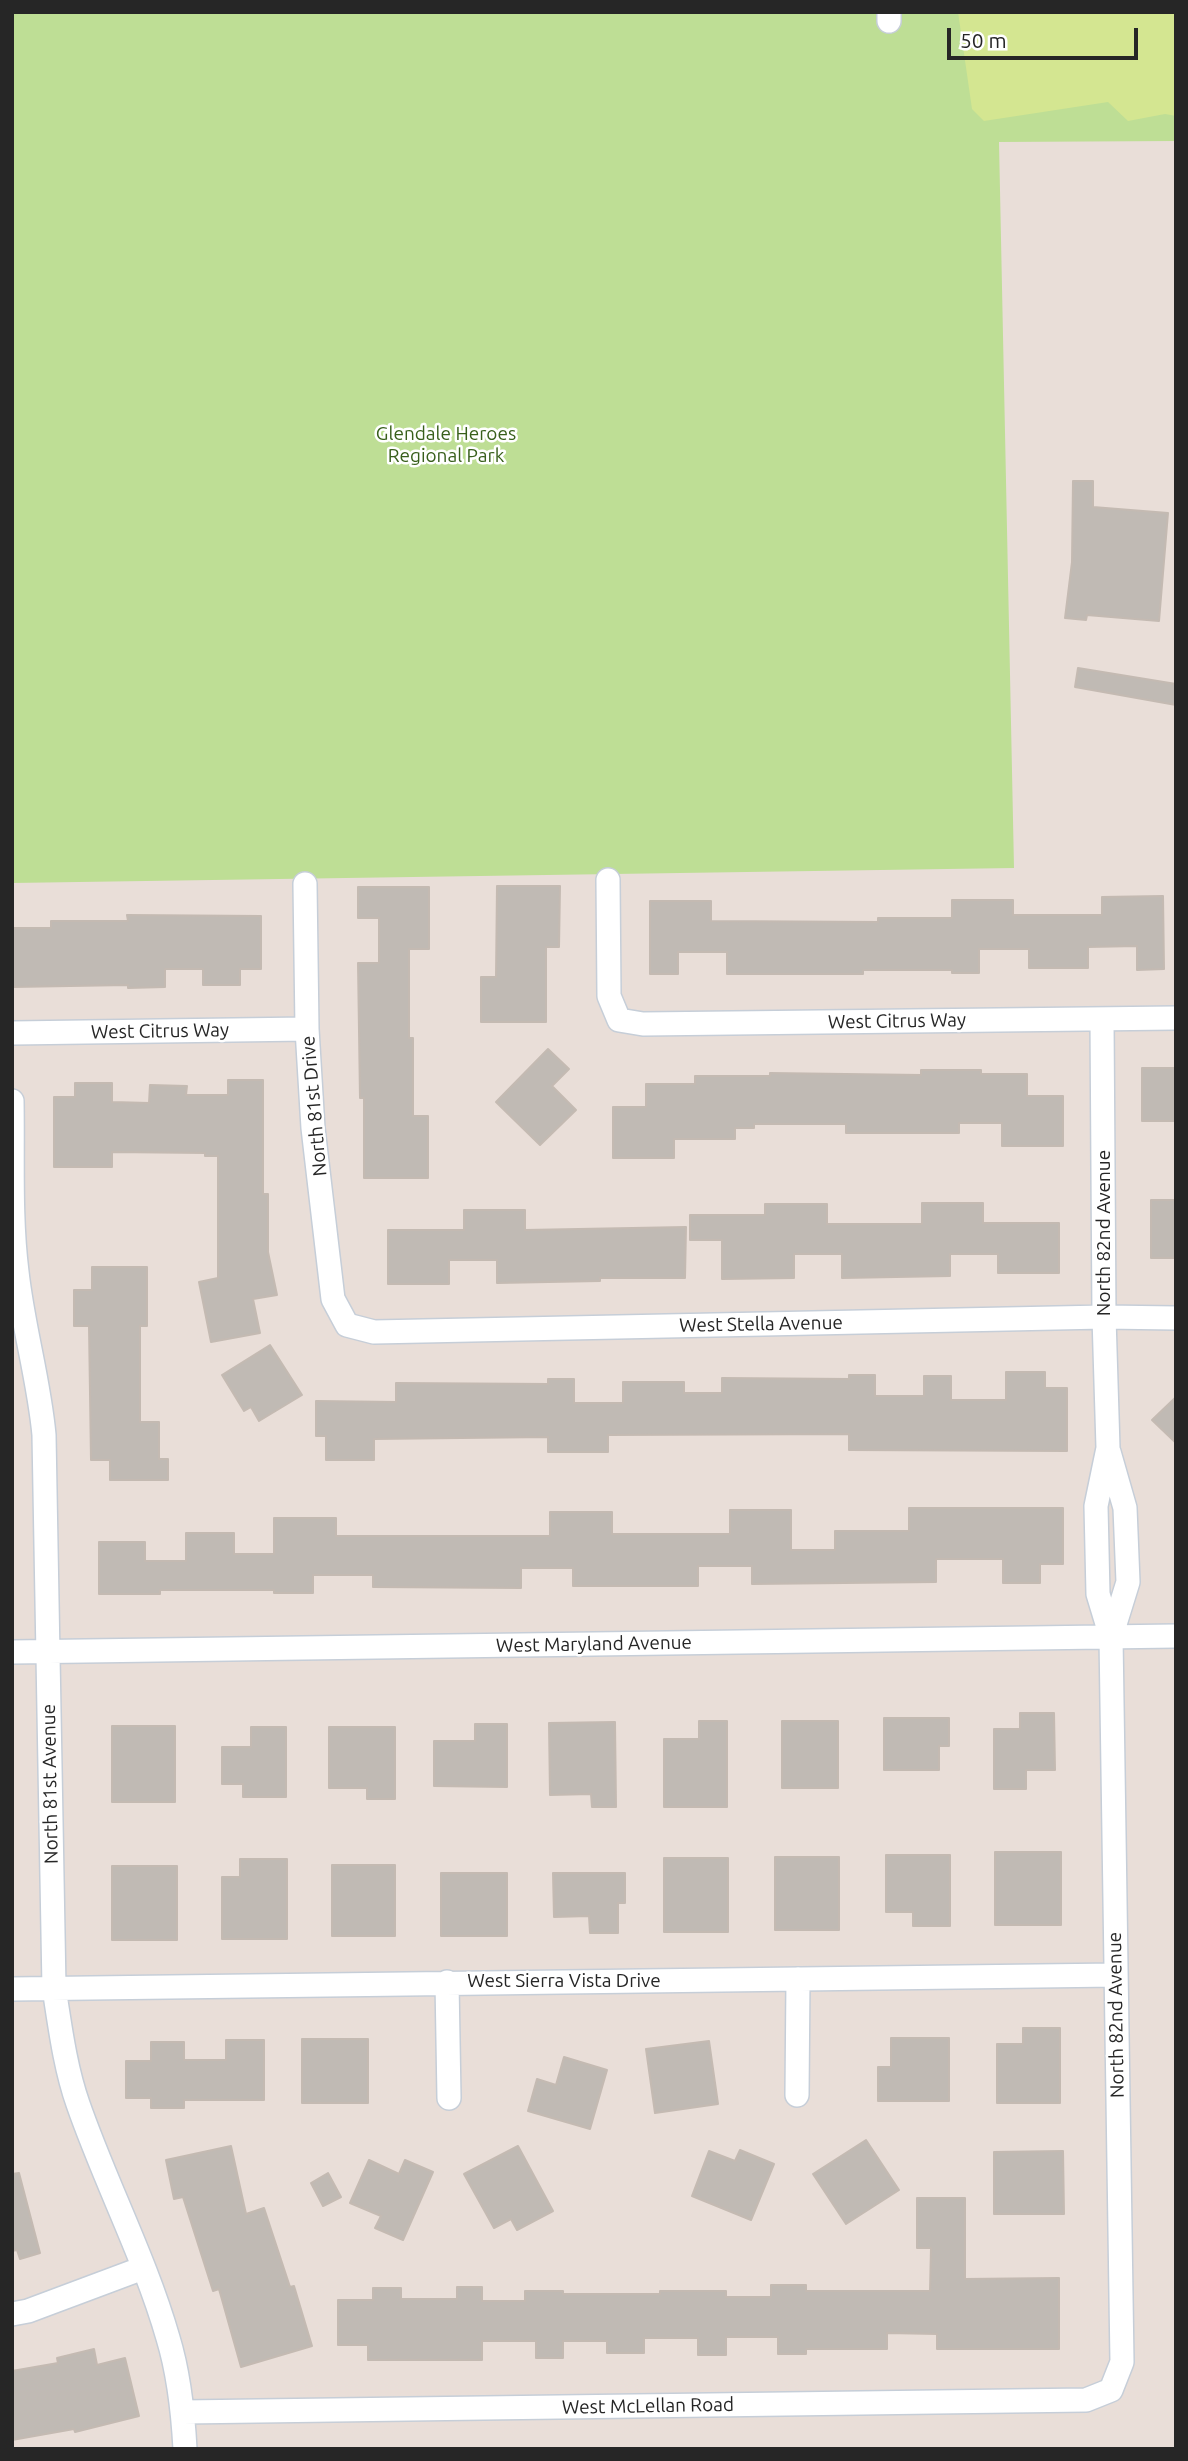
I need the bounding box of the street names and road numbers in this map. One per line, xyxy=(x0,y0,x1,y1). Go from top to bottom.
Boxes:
street label: West Citrus Way xyxy=(828,1008,966,1034)
street label: West Citrus Way xyxy=(91,1018,229,1044)
street label: North 81st Drive xyxy=(297,1035,331,1177)
street label: North 82nd Avenue xyxy=(1093,1150,1115,1316)
street label: West Stella Avenue xyxy=(679,1311,843,1337)
street label: West Maryland Avenue xyxy=(496,1631,692,1657)
street label: North 81st Avenue xyxy=(37,1704,63,1864)
street label: North 82nd Avenue xyxy=(1103,1932,1129,2098)
street label: West Sierra Vista Drive xyxy=(467,1970,661,1992)
street label: West McLellan Road xyxy=(562,2393,734,2419)

